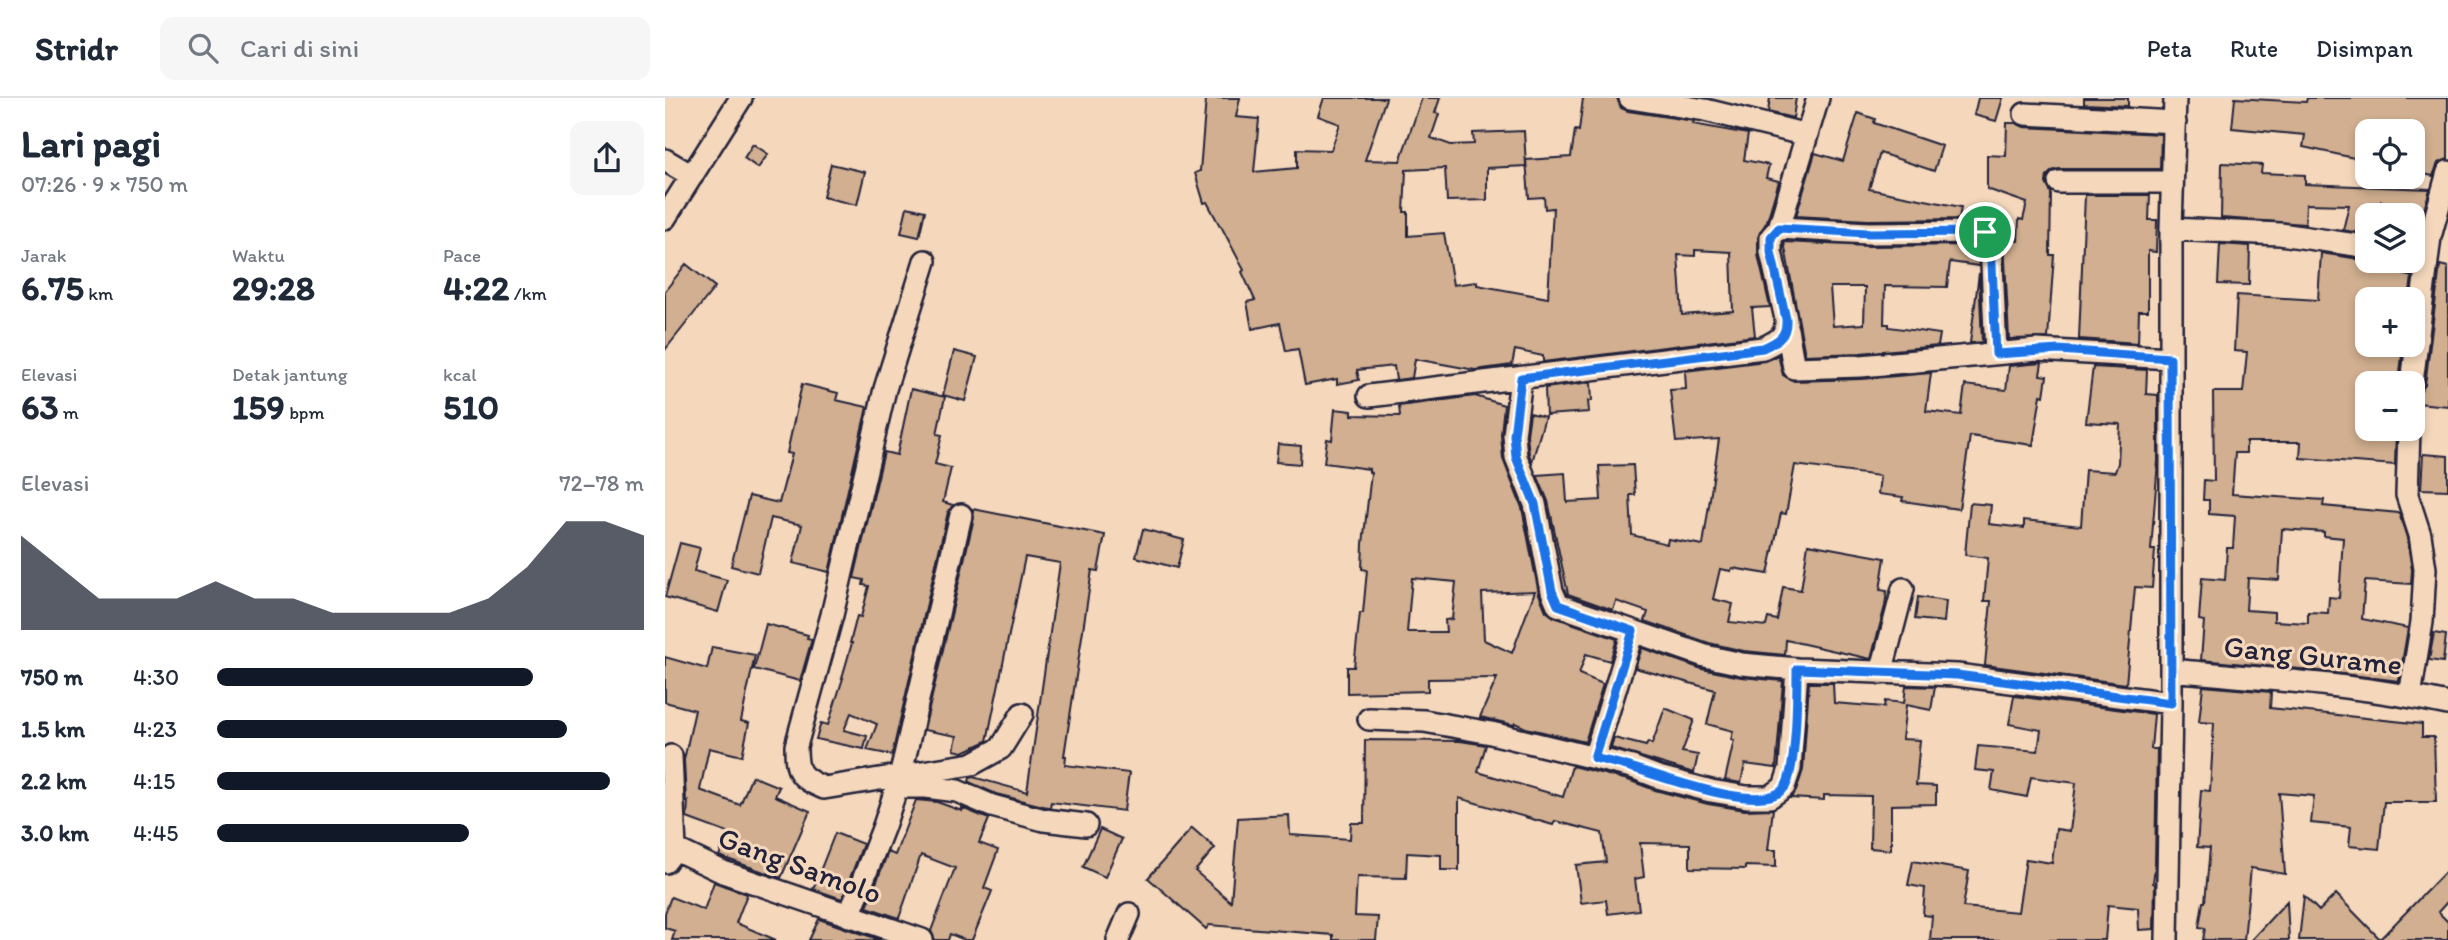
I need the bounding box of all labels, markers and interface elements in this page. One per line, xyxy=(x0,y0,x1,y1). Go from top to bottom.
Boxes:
search box xyxy=(160,17,650,80)
text: Stridr xyxy=(35,29,118,68)
icon: search xyxy=(184,29,222,67)
text: Cari di sini xyxy=(240,32,359,64)
text: Peta xyxy=(2147,34,2192,63)
text: Rute xyxy=(2230,34,2278,63)
text: Disimpan xyxy=(2316,34,2413,63)
map controls xyxy=(2355,119,2425,441)
button: locate xyxy=(2355,119,2425,189)
text: Lari pagi xyxy=(21,121,161,167)
button: share xyxy=(570,121,644,195)
text: 07:26 · 9 × 750 m xyxy=(21,170,188,198)
pin xyxy=(1955,202,2015,262)
button: layers xyxy=(2355,203,2425,273)
icon: arrive xyxy=(1966,213,2004,251)
text: Jarak xyxy=(21,244,66,267)
text: Waktu xyxy=(232,244,285,267)
text: Pace xyxy=(443,244,481,267)
text: 6.75 xyxy=(21,267,84,309)
text: 29:28 xyxy=(232,267,315,309)
text: 4:22 xyxy=(443,267,509,309)
text: km xyxy=(84,282,113,305)
text: /km xyxy=(509,282,547,305)
button: + xyxy=(2355,287,2425,357)
text: Elevasi xyxy=(21,363,77,386)
text: Detak jantung xyxy=(232,363,348,386)
text: kcal xyxy=(443,363,477,386)
button: − xyxy=(2355,371,2425,441)
text: 63 xyxy=(21,386,59,428)
text: 159 xyxy=(232,386,285,428)
text: 510 xyxy=(443,386,499,428)
text: m xyxy=(59,401,79,424)
text: bpm xyxy=(285,401,324,424)
text: Elevasi xyxy=(21,469,89,497)
text: 72–78 m xyxy=(559,469,644,497)
street label: Gang Gurame xyxy=(2222,627,2404,683)
text: 750 m xyxy=(21,663,83,691)
text: 4:30 xyxy=(133,663,179,691)
text: 1.5 km xyxy=(21,715,85,743)
text: 4:23 xyxy=(133,715,177,743)
text: 2.2 km xyxy=(21,767,86,795)
text: 4:15 xyxy=(133,767,175,795)
street label: Gang Samolo xyxy=(713,818,887,912)
text: 3.0 km xyxy=(21,819,89,847)
text: 4:45 xyxy=(133,819,178,847)

